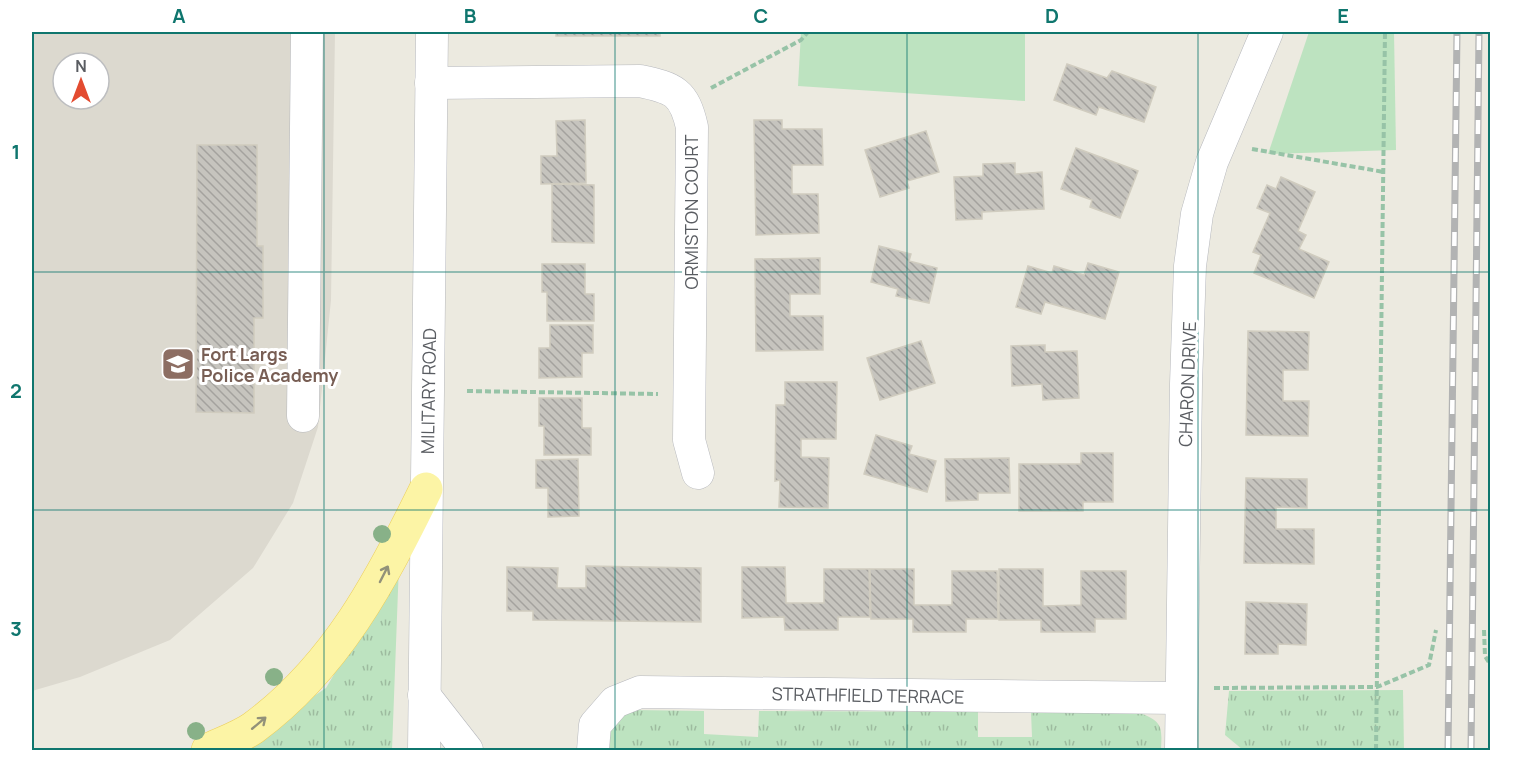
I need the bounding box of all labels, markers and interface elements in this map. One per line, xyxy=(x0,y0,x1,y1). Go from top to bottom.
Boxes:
text: A xyxy=(172,2,186,29)
text: B xyxy=(464,2,477,29)
text: C xyxy=(754,2,768,29)
text: D xyxy=(1045,2,1059,29)
text: E xyxy=(1337,2,1349,29)
north arrow xyxy=(51,51,111,111)
text: N xyxy=(75,55,87,77)
street label: ORMISTON COURT xyxy=(679,134,703,290)
text: 1 xyxy=(12,138,20,165)
street label: CHARON DRIVE xyxy=(1173,321,1201,447)
street label: MILITARY ROAD xyxy=(415,328,441,454)
place label: Fort Largs Police Academy xyxy=(201,342,338,387)
school or university icon: Fort Largs Police Academy xyxy=(160,346,196,382)
text: 2 xyxy=(10,377,22,404)
one-way arrow xyxy=(379,566,390,584)
text: 3 xyxy=(10,615,22,642)
street label: STRATHFIELD TERRACE xyxy=(771,681,965,709)
one-way arrow xyxy=(251,716,267,729)

